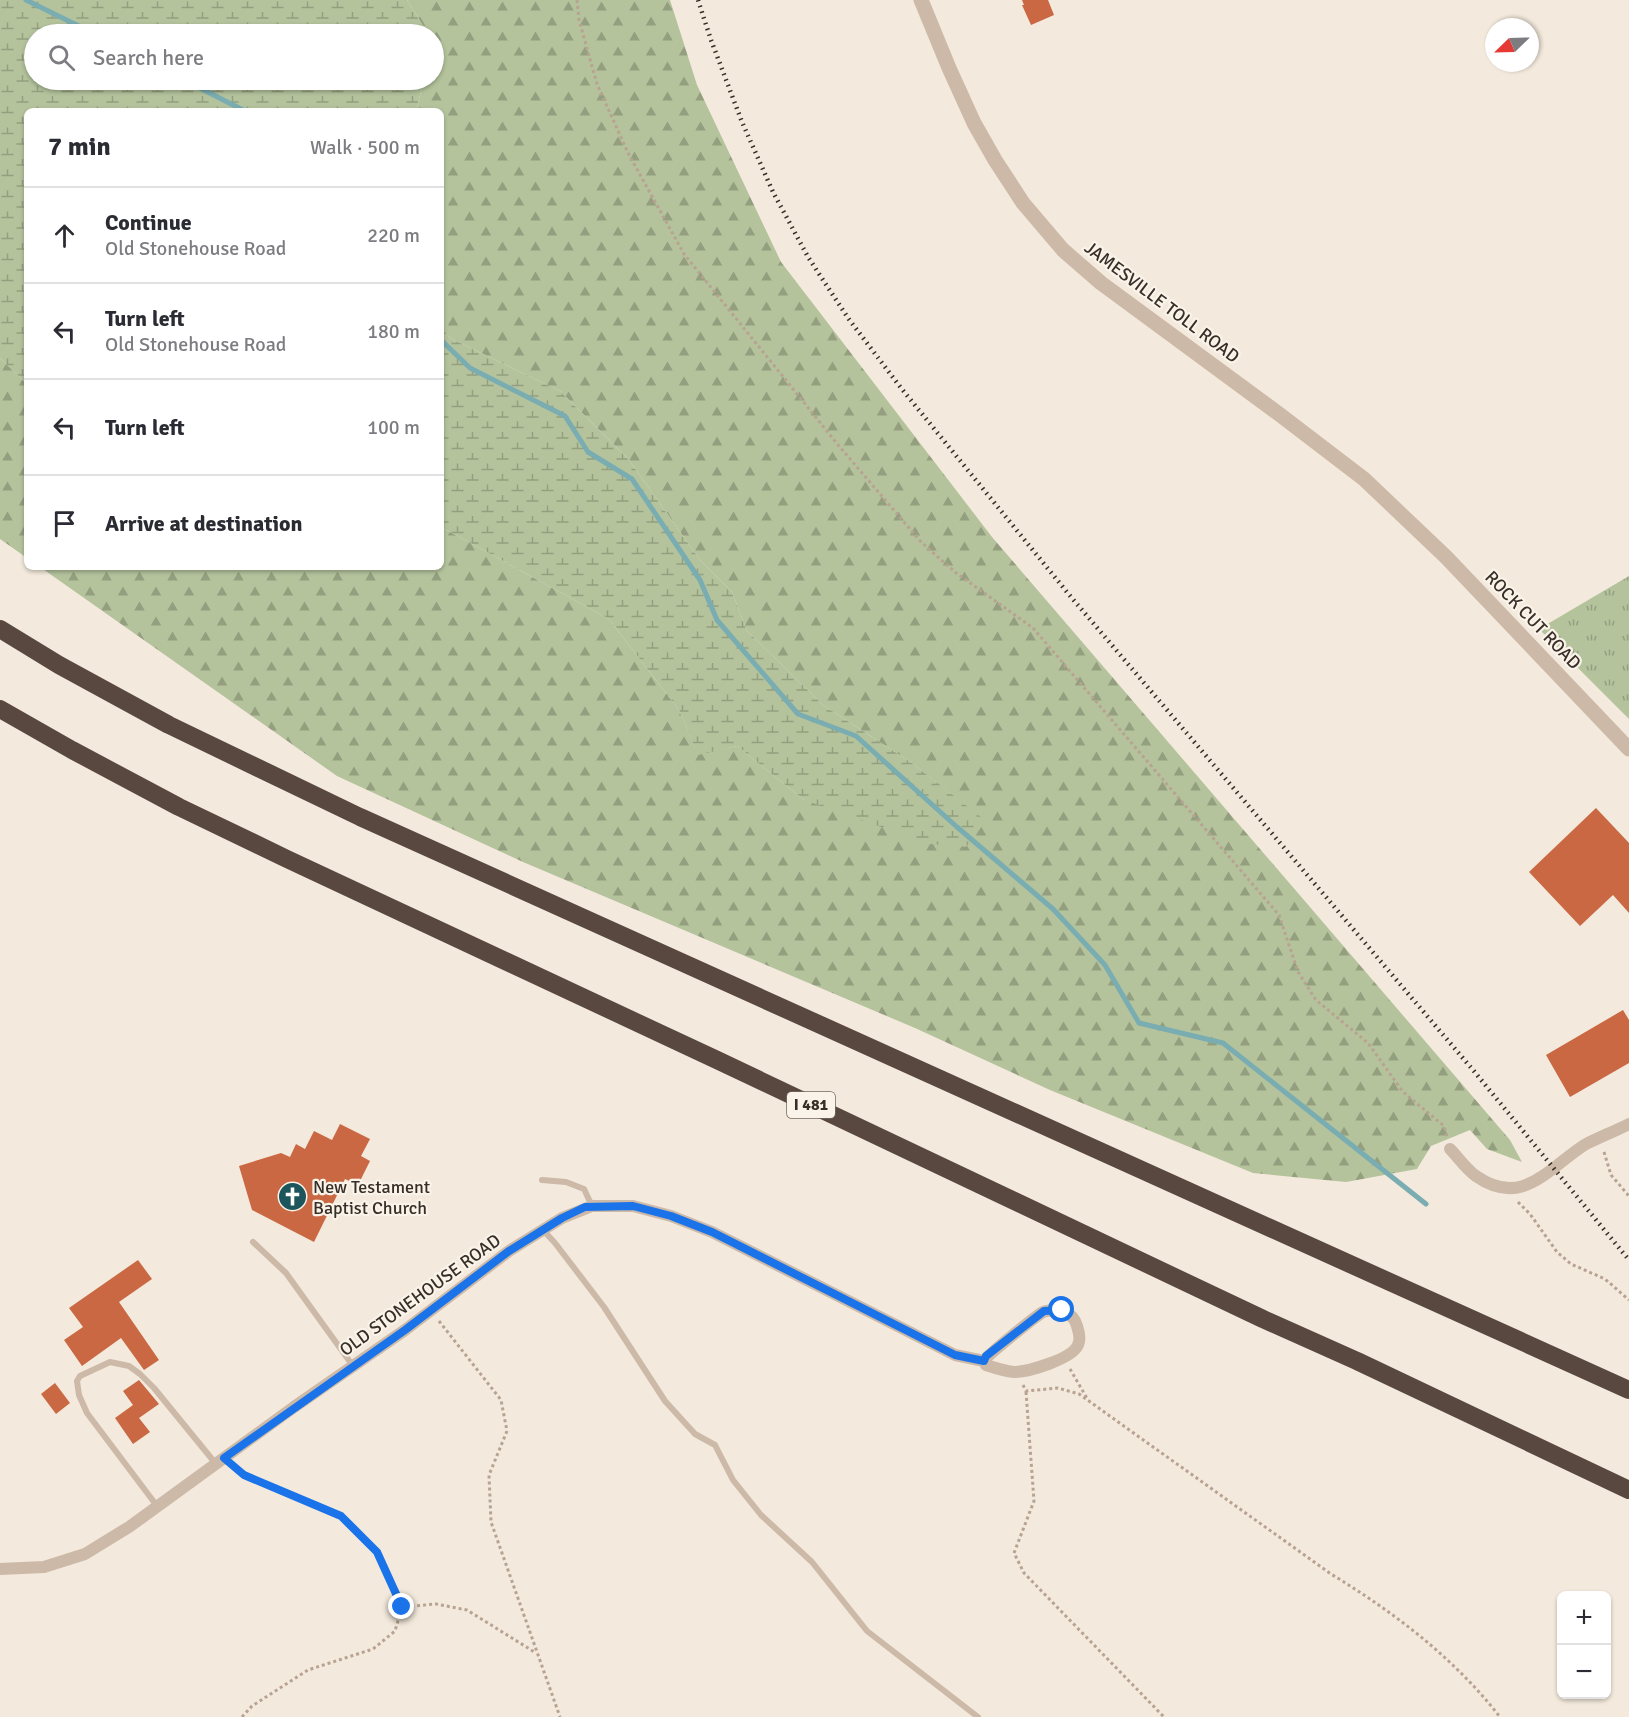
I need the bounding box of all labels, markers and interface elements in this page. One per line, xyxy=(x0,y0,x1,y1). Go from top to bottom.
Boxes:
north arrow xyxy=(1485,18,1539,72)
search box xyxy=(24,24,444,90)
icon: search xyxy=(45,41,78,74)
text: Search here xyxy=(93,44,204,71)
text: 7 min xyxy=(48,131,111,163)
text: Walk · 500 m xyxy=(310,135,420,160)
text: Continue xyxy=(105,209,192,236)
icon: ahead xyxy=(48,219,81,252)
text: 220 m xyxy=(367,223,420,248)
text: Old Stonehouse Road xyxy=(105,236,286,261)
street label: JAMESVILLE TOLL ROAD xyxy=(1080,237,1244,367)
text: Turn left xyxy=(105,305,185,332)
icon: left xyxy=(48,315,81,348)
text: 180 m xyxy=(367,319,420,344)
text: Old Stonehouse Road xyxy=(105,332,286,357)
icon: left xyxy=(48,411,81,444)
text: Turn left xyxy=(105,414,185,441)
text: 100 m xyxy=(367,415,420,440)
icon: arrive xyxy=(48,507,81,540)
text: Arrive at destination xyxy=(105,510,302,537)
street label: ROCK CUT ROAD xyxy=(1480,566,1586,674)
road number: I 481 xyxy=(787,1092,835,1118)
place label: New Testament Baptist Church xyxy=(313,1176,430,1219)
church icon: New Testament Baptist Church xyxy=(276,1181,308,1213)
street label: OLD STONEHOUSE ROAD xyxy=(335,1229,505,1361)
route start xyxy=(1048,1296,1074,1322)
map controls xyxy=(1557,1591,1611,1699)
button: + xyxy=(1557,1591,1611,1645)
route end xyxy=(388,1593,414,1619)
button: − xyxy=(1557,1645,1611,1699)

